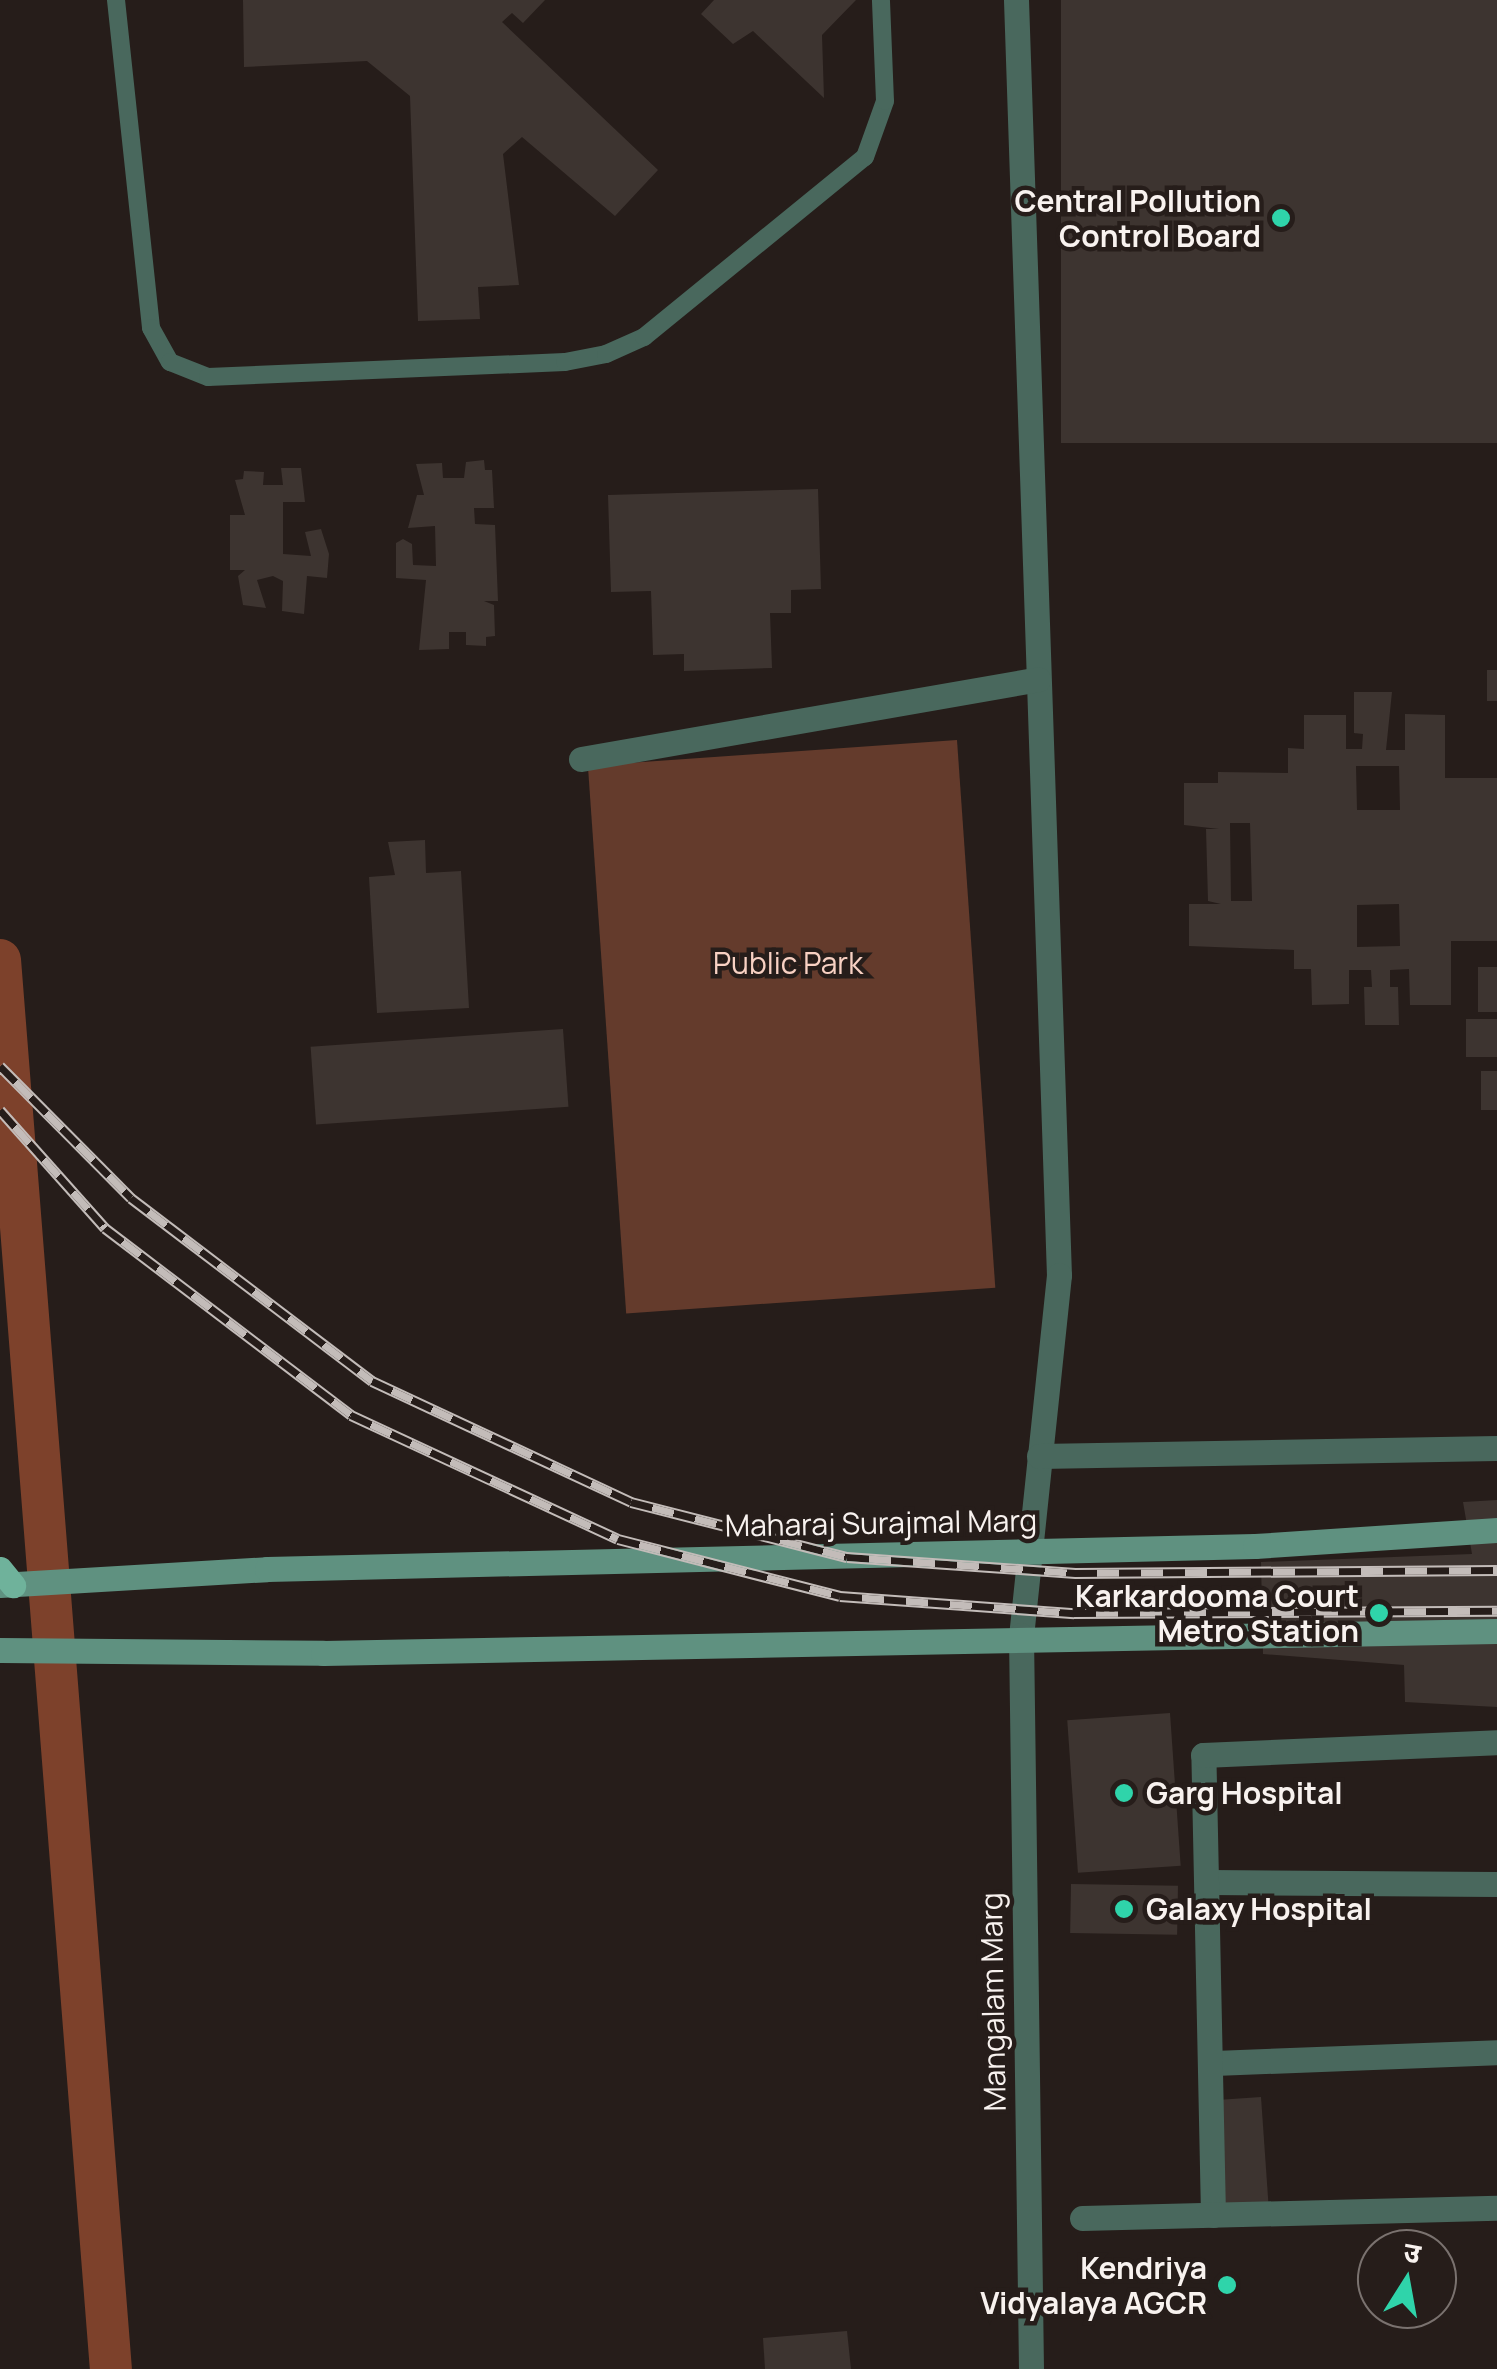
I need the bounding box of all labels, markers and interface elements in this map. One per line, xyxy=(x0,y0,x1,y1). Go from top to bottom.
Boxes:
place label: Central Pollution Control Board xyxy=(1014,183,1261,254)
marker: Central Pollution Control Board xyxy=(1270,207,1292,229)
park label: Public Park xyxy=(713,945,863,981)
street label: Maharaj Surajmal Marg xyxy=(724,1502,1038,1544)
place label: Karkardooma Court Metro Station xyxy=(1075,1578,1359,1648)
marker: Karkardooma Court Metro Station xyxy=(1368,1602,1390,1624)
place label: Garg Hospital xyxy=(1146,1775,1343,1811)
marker: Garg Hospital xyxy=(1111,1780,1137,1806)
place label: Galaxy Hospital xyxy=(1146,1891,1372,1927)
street label: Mangalam Marg xyxy=(973,1892,1013,2112)
marker: Galaxy Hospital xyxy=(1111,1896,1137,1922)
north arrow xyxy=(1357,2229,1457,2329)
text: उ xyxy=(1401,2231,1424,2272)
place label: Kendriya Vidyalaya AGCR xyxy=(980,2250,1207,2320)
marker: Kendriya Vidyalaya AGCR xyxy=(1216,2274,1238,2296)

